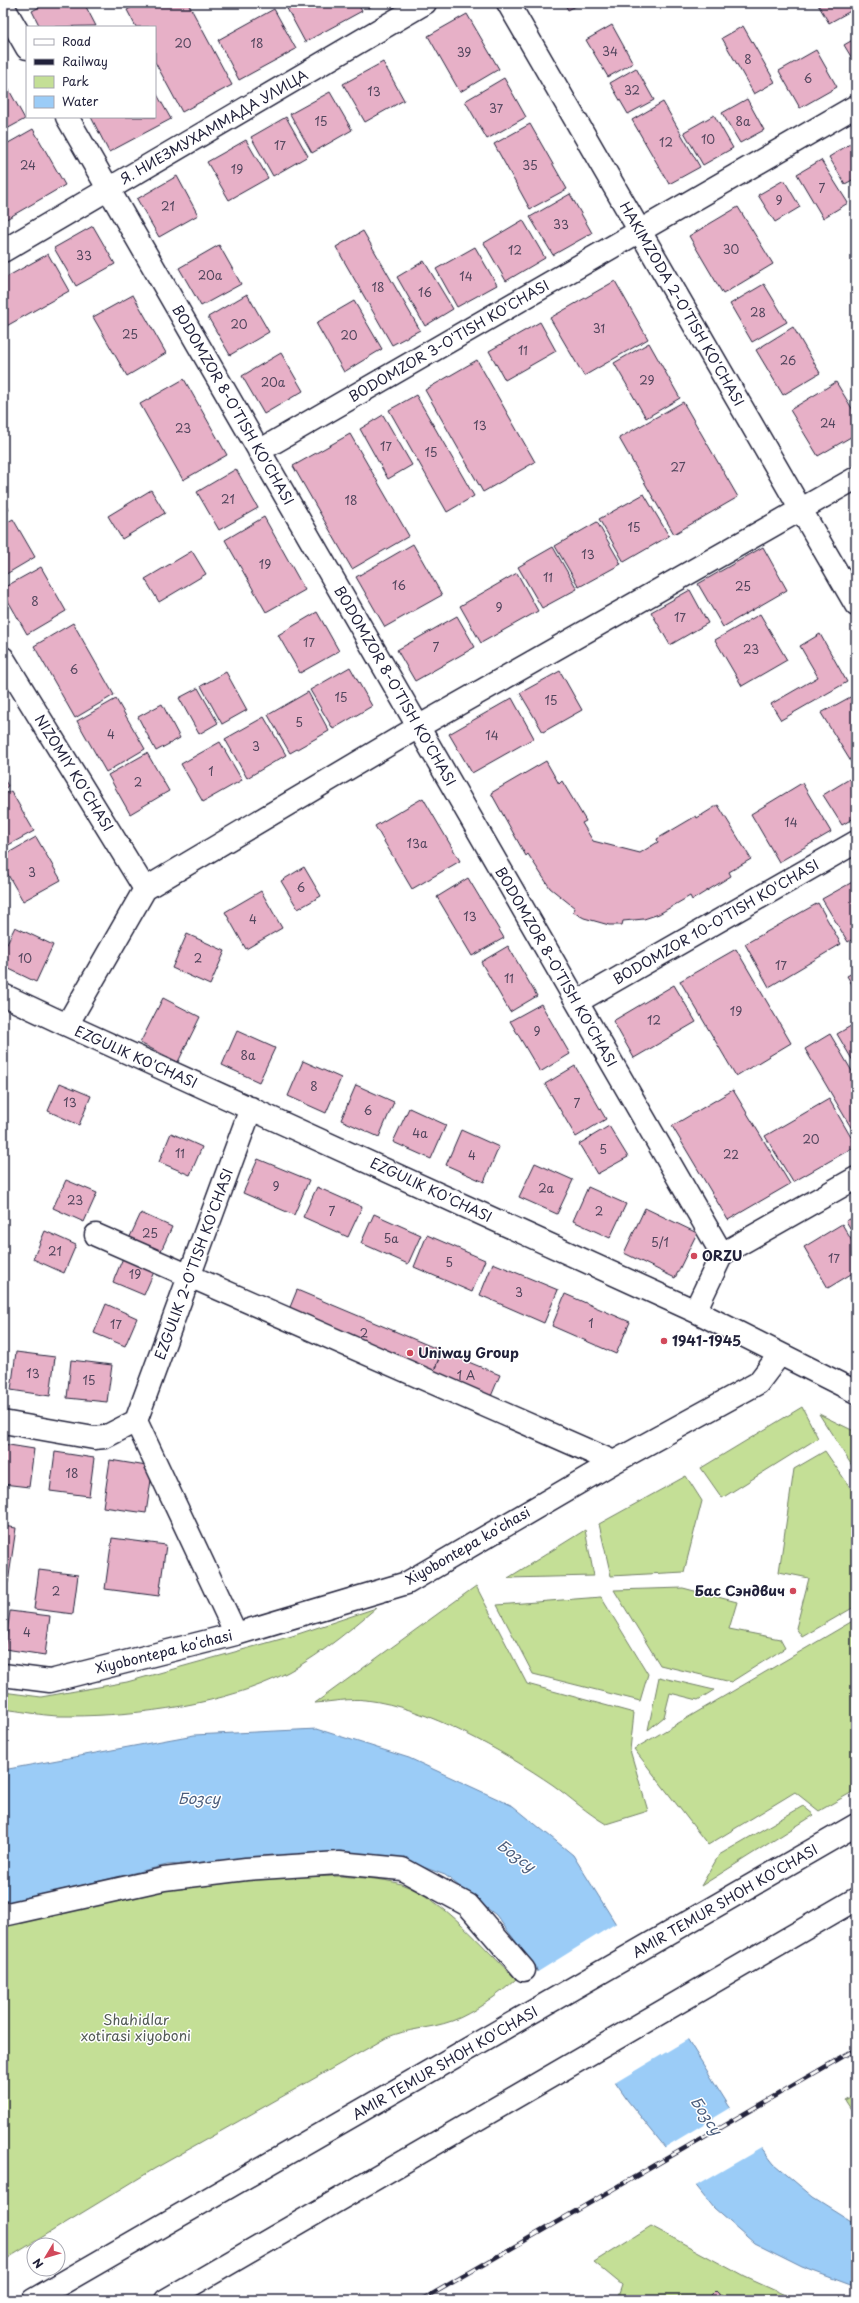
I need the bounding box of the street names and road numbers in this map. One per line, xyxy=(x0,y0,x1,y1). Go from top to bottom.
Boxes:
street label: Я. НИЕЗМУХАММАДА УЛИЦА xyxy=(116,64,312,189)
street label: HAKIMZODA 2-O'TISH KO'CHASI xyxy=(615,197,750,410)
street label: BODOMZOR 3-O'TISH KO'CHASI xyxy=(345,274,553,407)
street label: BODOMZOR 8-O'TISH KO'CHASI xyxy=(167,301,300,509)
street label: BODOMZOR 8-O'TISH KO'CHASI xyxy=(329,582,462,790)
street label: NIZOMIY KO'CHASI xyxy=(30,710,119,835)
street label: BODOMZOR 10-O'TISH KO'CHASI xyxy=(609,854,823,989)
street label: BODOMZOR 8-O'TISH KO'CHASI xyxy=(490,863,623,1071)
street label: EZGULIK KO'CHASI xyxy=(72,1020,201,1093)
street label: EZGULIK KO'CHASI xyxy=(367,1152,496,1227)
street label: EZGULIK 2-O'TISH KO'CHASI xyxy=(149,1165,238,1363)
street label: Xiyobontepa koʻchasi xyxy=(402,1501,534,1590)
street label: Xiyobontepa koʻchasi xyxy=(93,1624,235,1679)
street label: AMIR TEMUR SHOH KO'CHASI xyxy=(628,1839,822,1963)
street label: AMIR TEMUR SHOH KO'CHASI xyxy=(348,2001,542,2125)

